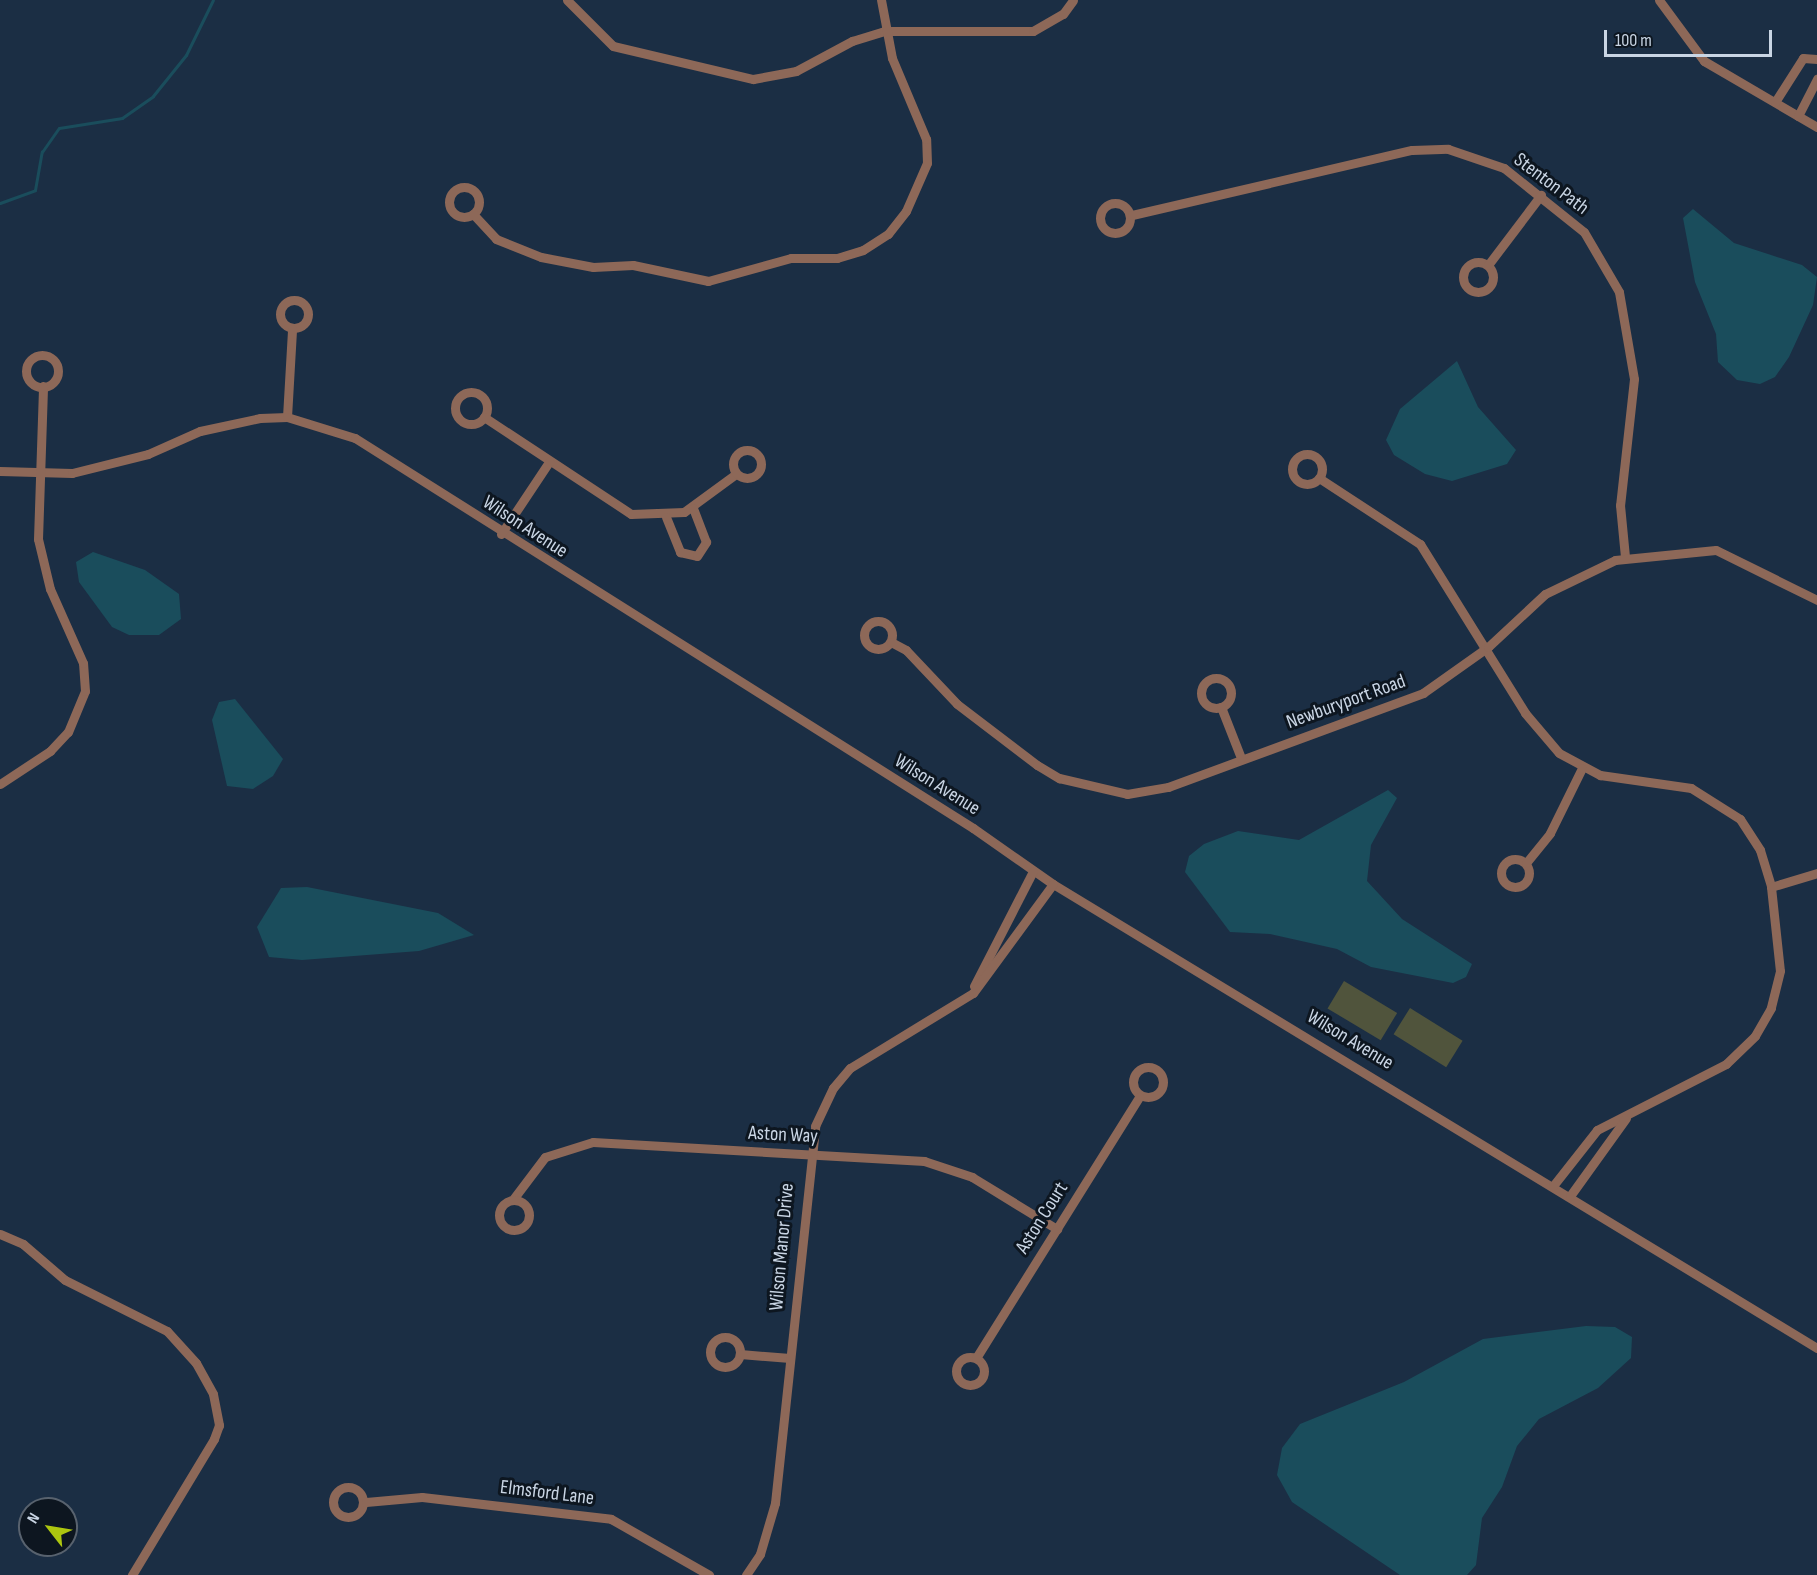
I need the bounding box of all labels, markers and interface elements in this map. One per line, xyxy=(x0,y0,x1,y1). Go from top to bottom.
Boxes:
scale bar xyxy=(1607,18,1775,56)
text: 100 m xyxy=(1615,30,1652,51)
street label: Stenton Path xyxy=(1509,148,1593,220)
street label: Wilson Avenue xyxy=(478,491,572,563)
street label: Newburyport Road xyxy=(1283,669,1409,735)
street label: Wilson Avenue xyxy=(890,749,984,821)
street label: Wilson Avenue xyxy=(1302,1005,1398,1075)
street label: Aston Way xyxy=(748,1121,818,1149)
street label: Aston Court xyxy=(1011,1178,1073,1258)
street label: Wilson Manor Drive xyxy=(764,1182,800,1312)
street label: Elmsford Lane xyxy=(499,1475,595,1511)
north arrow xyxy=(18,1497,78,1557)
text: N xyxy=(24,1510,44,1527)

